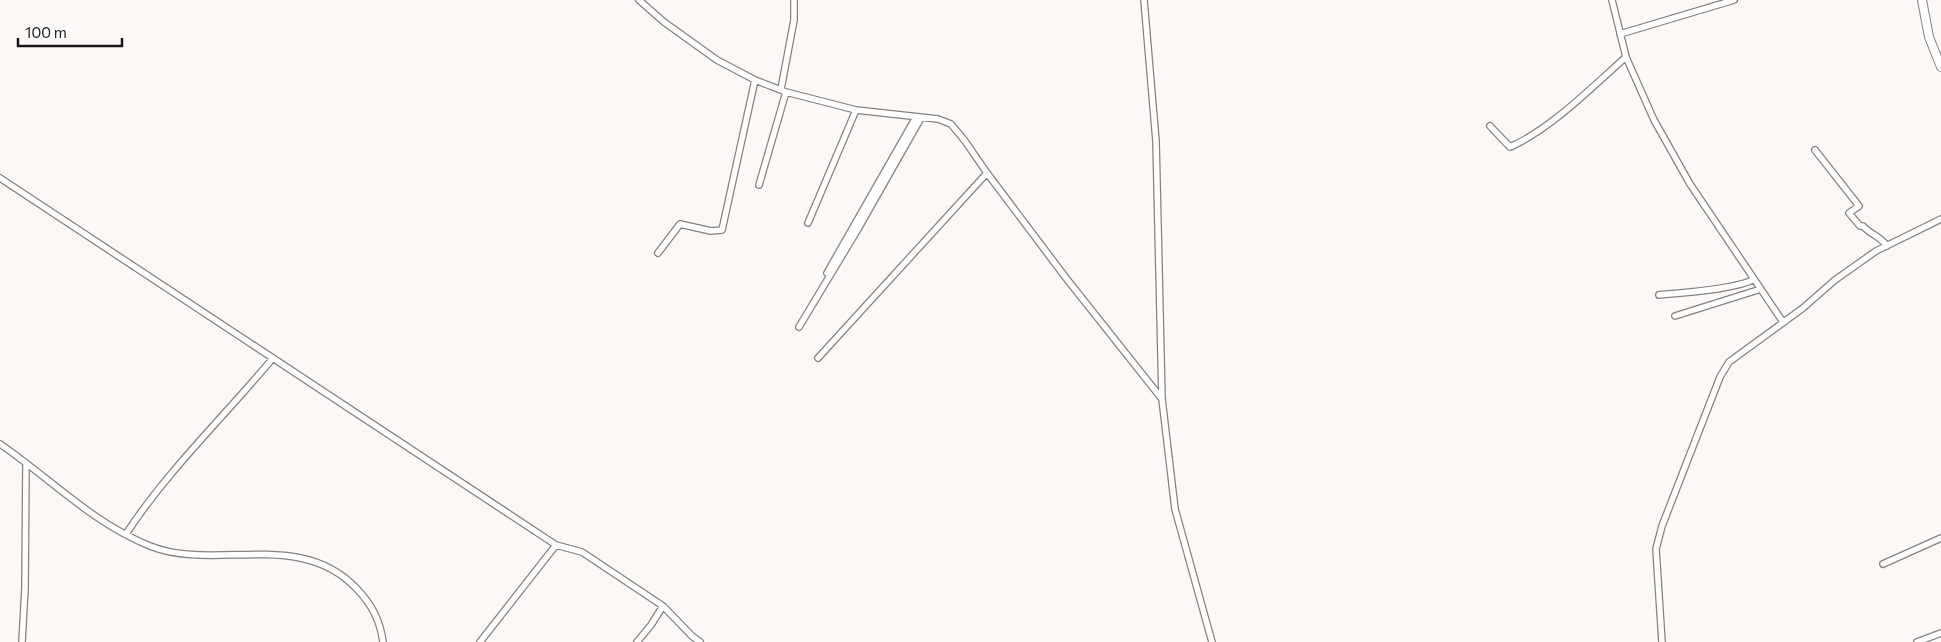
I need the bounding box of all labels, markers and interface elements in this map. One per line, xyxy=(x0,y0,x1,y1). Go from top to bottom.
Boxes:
scale bar xyxy=(18,15,121,47)
text: 100 m xyxy=(25,23,67,41)

